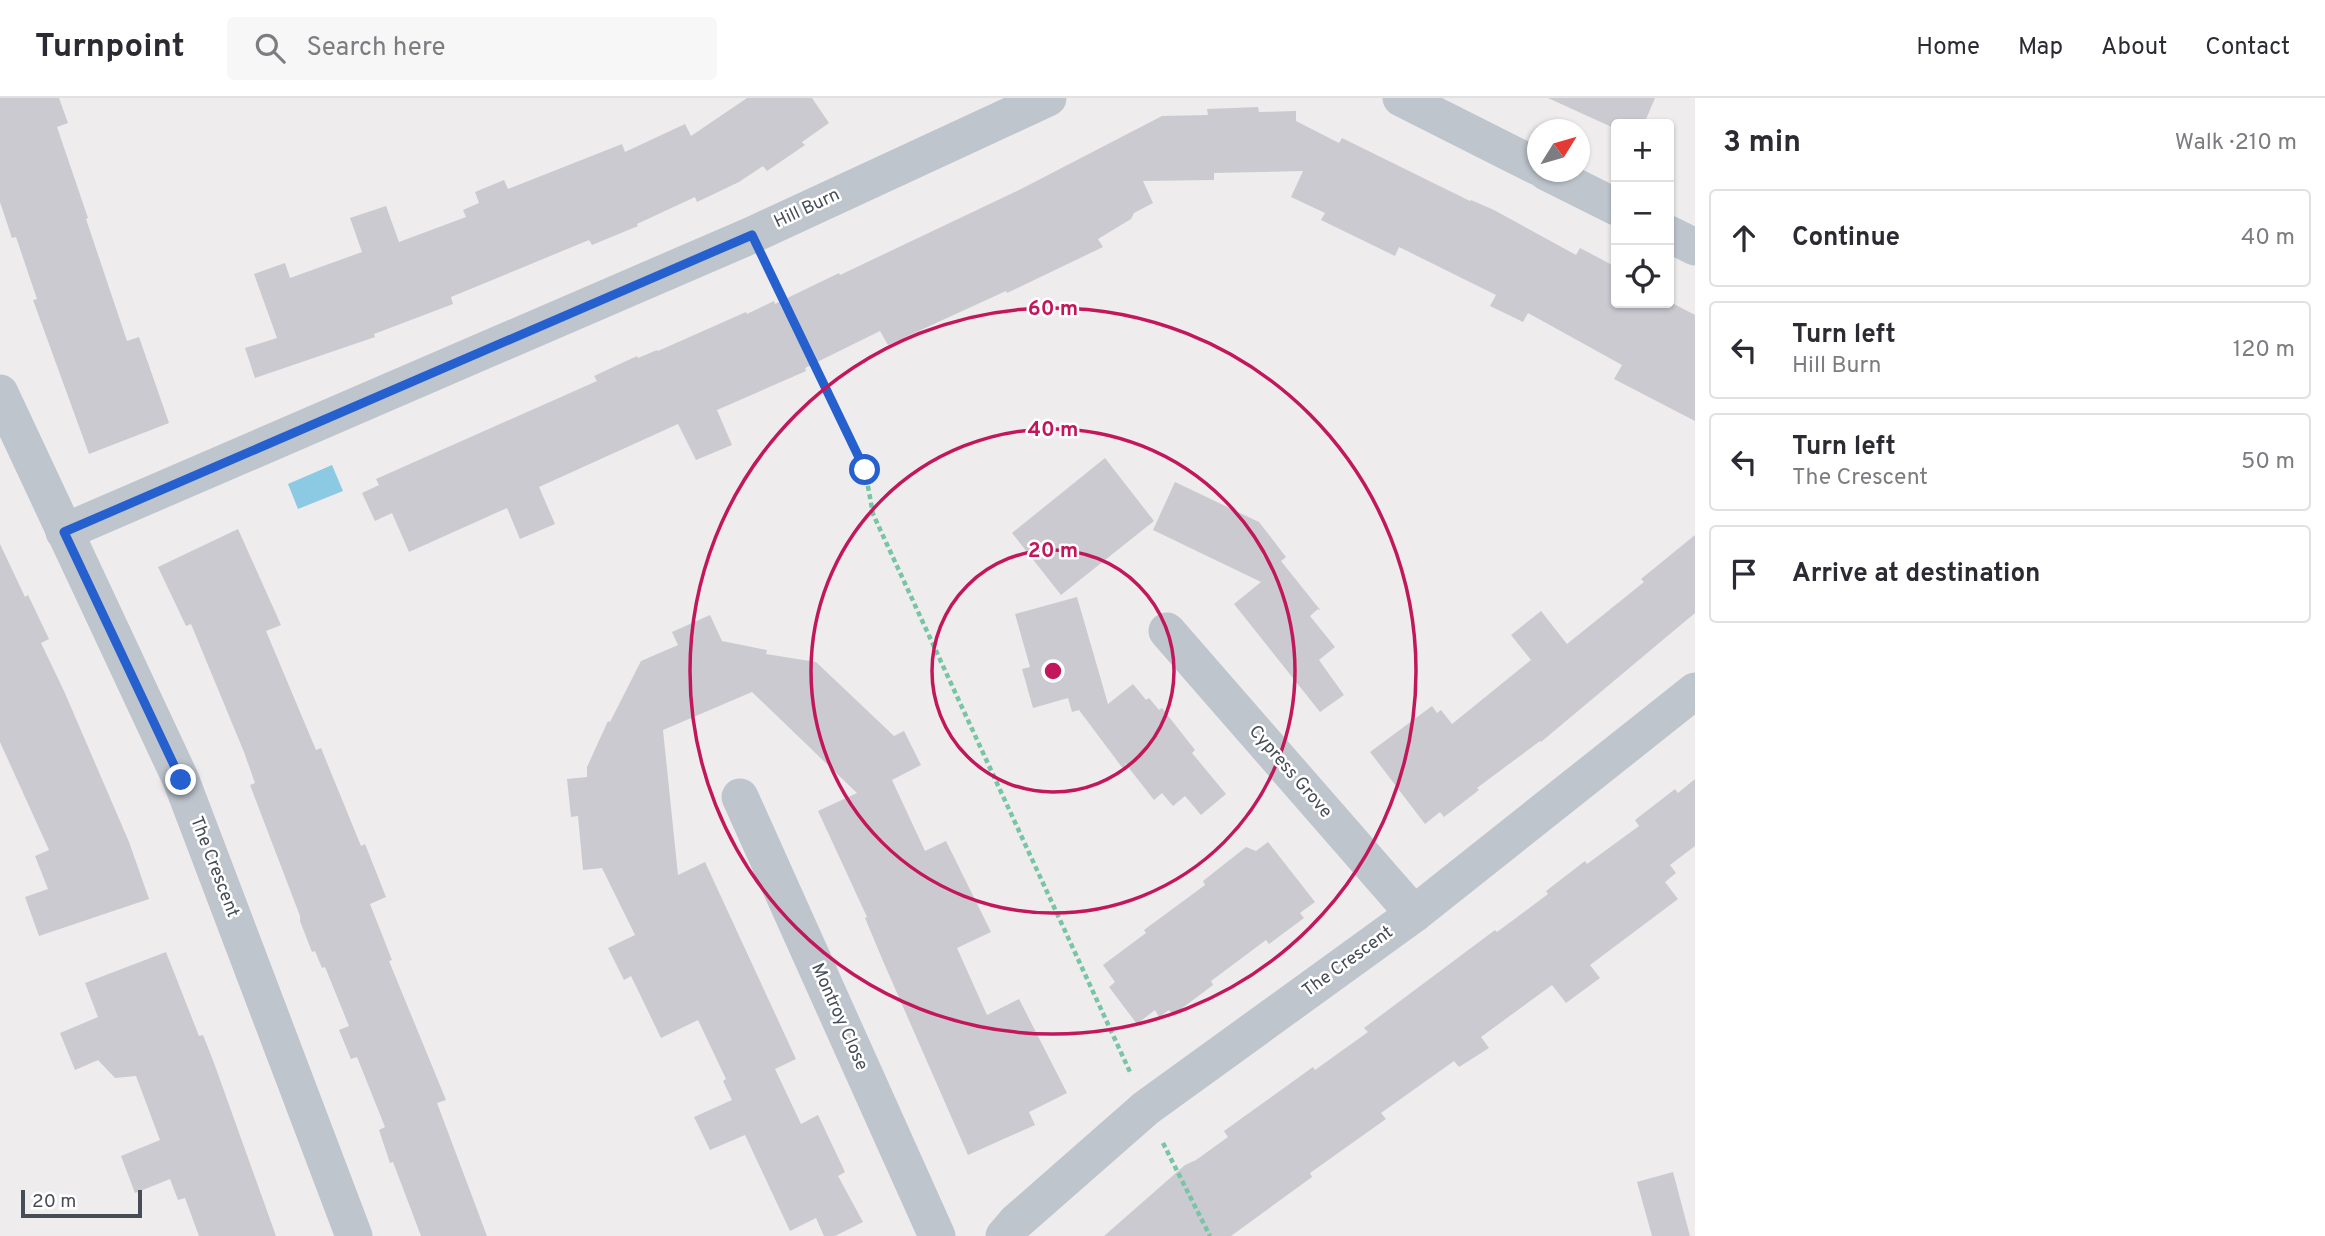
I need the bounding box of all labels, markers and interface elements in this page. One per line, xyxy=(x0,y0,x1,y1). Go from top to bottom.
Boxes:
search box xyxy=(227,17,717,80)
text: Turnpoint xyxy=(35,27,185,69)
icon: search xyxy=(251,29,289,67)
text: Search here xyxy=(307,32,446,65)
text: Home xyxy=(1916,33,1980,63)
text: Map xyxy=(2018,33,2063,63)
text: About xyxy=(2101,33,2167,63)
text: Contact xyxy=(2205,33,2290,63)
north arrow xyxy=(1527,119,1590,182)
map controls xyxy=(1611,119,1674,308)
button: + xyxy=(1611,119,1674,182)
text: 3 min xyxy=(1723,125,1801,162)
text: Walk · 210 m xyxy=(2175,129,2297,158)
button: − xyxy=(1611,182,1674,245)
street label: Hill Burn xyxy=(770,184,844,234)
icon: ahead xyxy=(1725,219,1763,257)
text: Continue xyxy=(1792,222,1900,255)
text: 40 m xyxy=(2241,224,2295,253)
button: locate xyxy=(1611,245,1674,308)
text: 60 m xyxy=(1028,296,1078,323)
text: Turn left xyxy=(1792,319,1896,352)
icon: left xyxy=(1725,331,1763,369)
text: 120 m xyxy=(2233,336,2295,365)
text: Hill Burn xyxy=(1792,352,1881,381)
text: 40 m xyxy=(1028,417,1078,444)
text: Turn left xyxy=(1792,431,1896,464)
icon: left xyxy=(1725,443,1763,481)
text: 50 m xyxy=(2241,448,2295,477)
route start xyxy=(849,454,880,485)
text: The Crescent xyxy=(1792,464,1928,493)
text: 20 m xyxy=(1028,538,1078,565)
icon: arrive xyxy=(1725,555,1763,593)
text: Arrive at destination xyxy=(1792,558,2040,591)
centre of rings xyxy=(1041,659,1065,683)
street label: Cypress Grove xyxy=(1243,721,1337,823)
route end xyxy=(165,764,196,795)
street label: The Crescent xyxy=(184,813,244,921)
street label: The Crescent xyxy=(1298,921,1398,1003)
street label: Montroy Close xyxy=(805,960,873,1074)
scale bar xyxy=(21,1187,142,1219)
text: 20 m xyxy=(32,1190,76,1214)

